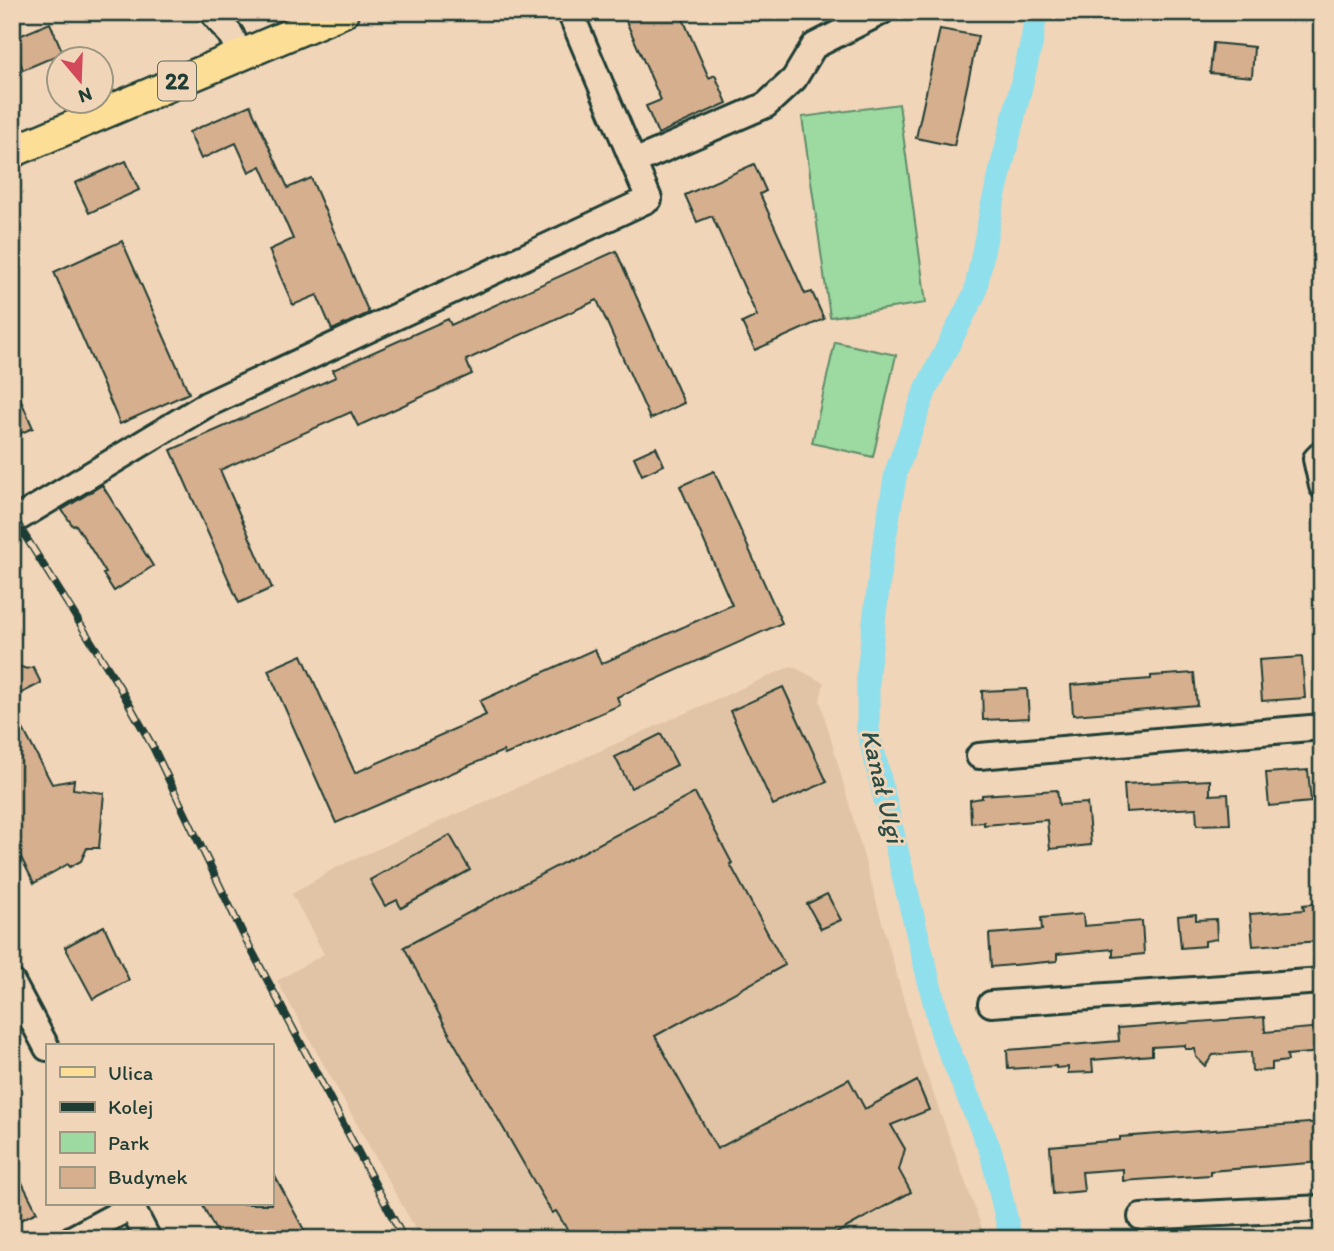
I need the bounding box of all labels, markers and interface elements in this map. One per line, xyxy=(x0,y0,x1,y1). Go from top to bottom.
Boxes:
north arrow xyxy=(46,46,116,116)
road number: 22 xyxy=(158,61,196,100)
text: N xyxy=(76,83,95,109)
water label: Kanał Ulgi xyxy=(854,726,912,848)
legend xyxy=(46,1044,273,1206)
text: Ulica xyxy=(108,1060,153,1085)
text: Kolej xyxy=(108,1094,153,1119)
text: Park xyxy=(108,1130,150,1155)
text: Budynek xyxy=(108,1164,188,1189)

